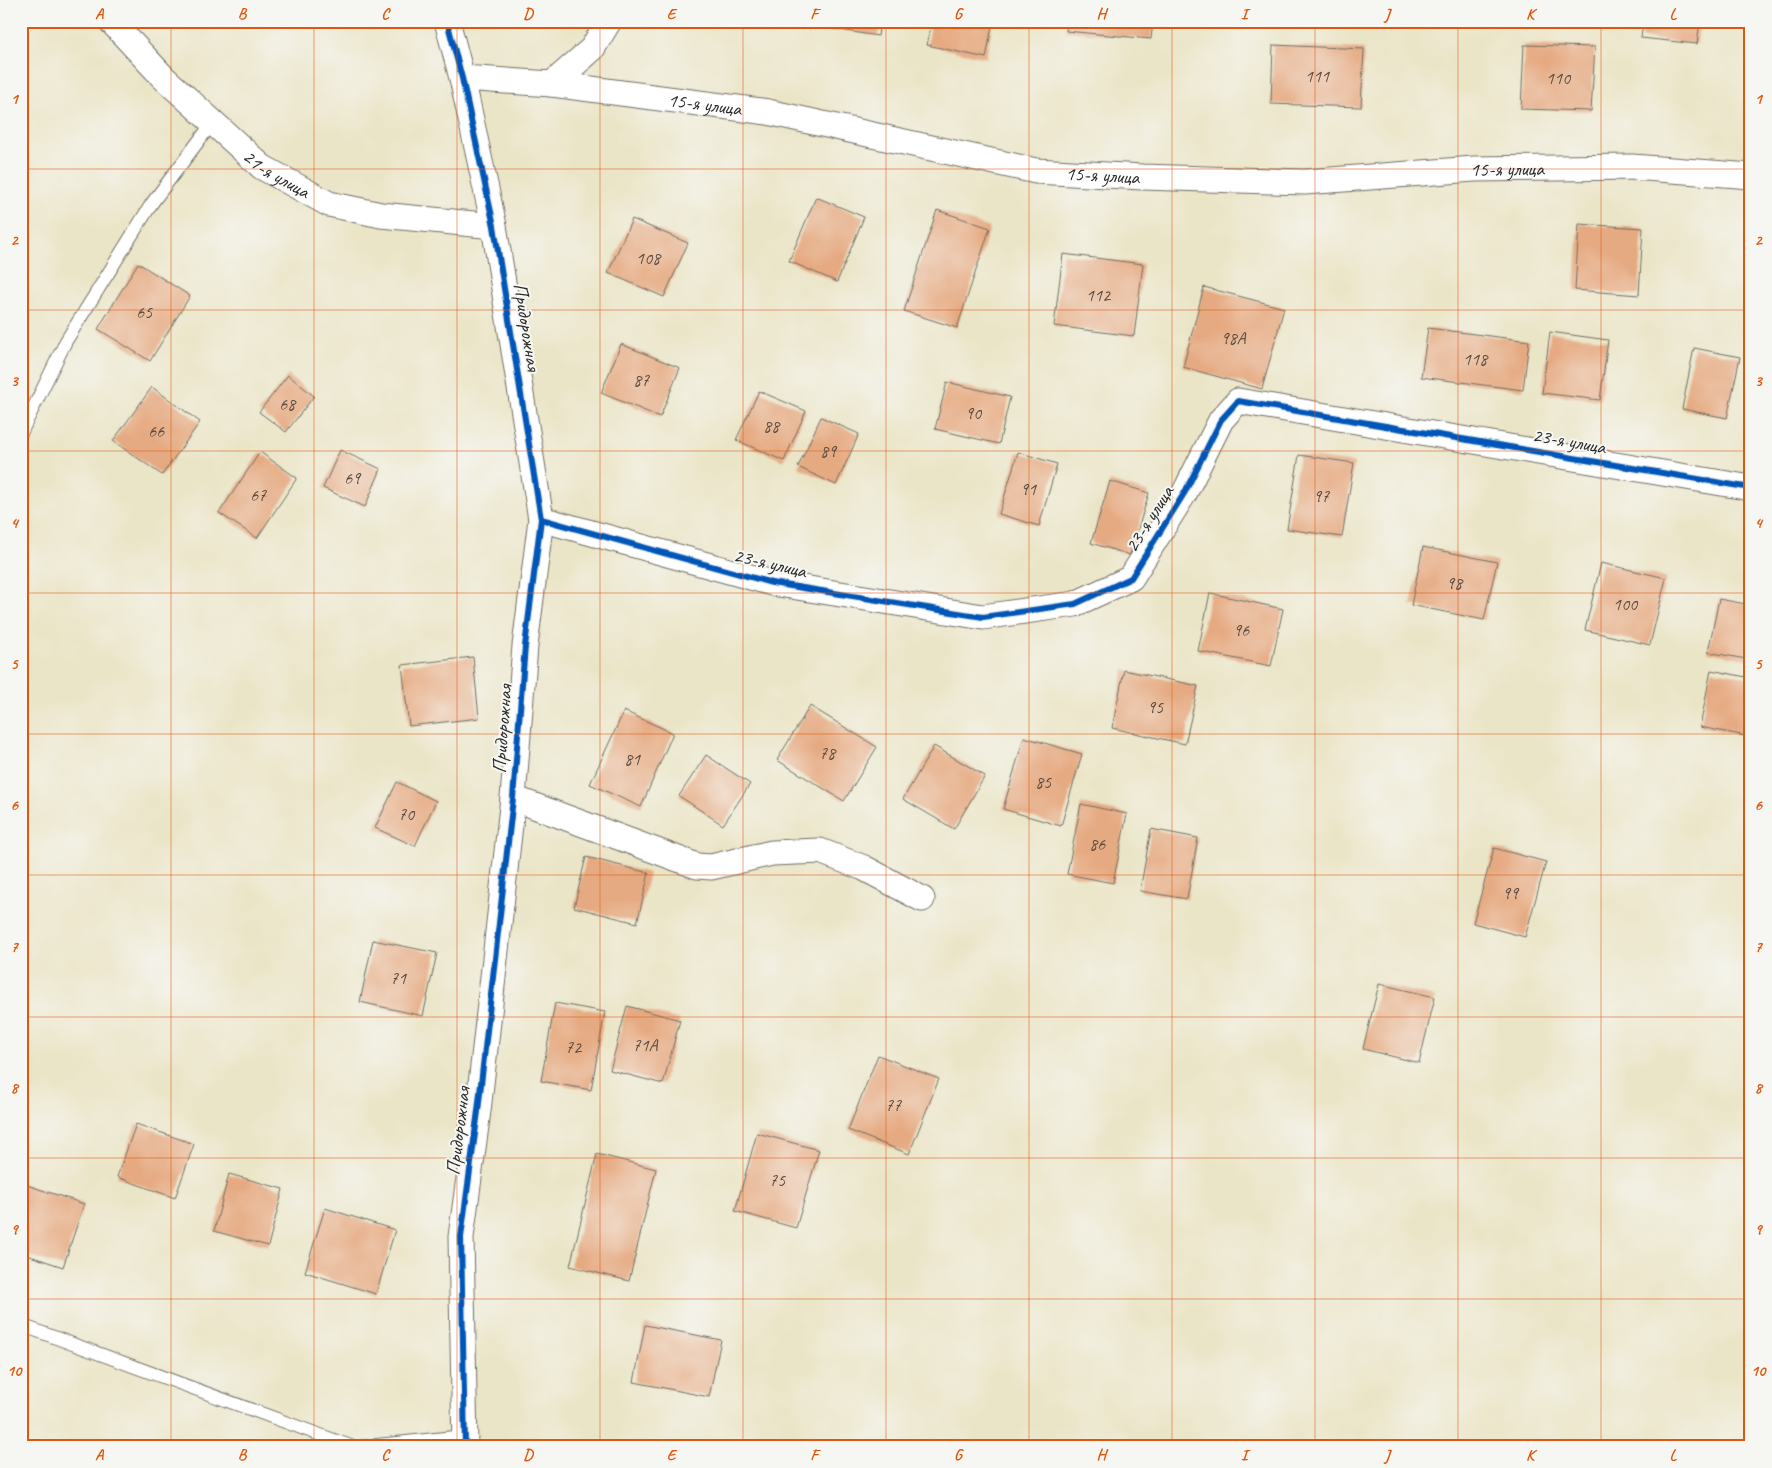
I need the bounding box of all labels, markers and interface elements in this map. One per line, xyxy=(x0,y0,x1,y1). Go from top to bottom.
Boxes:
text: A xyxy=(95,4,105,24)
text: B xyxy=(238,4,248,24)
text: C xyxy=(381,4,391,24)
text: D xyxy=(523,4,534,24)
text: E xyxy=(667,4,678,24)
text: F xyxy=(810,4,821,24)
text: G xyxy=(954,4,964,24)
text: H xyxy=(1096,4,1108,24)
text: I xyxy=(1241,4,1251,24)
text: J xyxy=(1383,4,1392,24)
text: K xyxy=(1526,4,1538,24)
text: L xyxy=(1670,4,1678,24)
house number: 111 xyxy=(1305,65,1330,87)
house number: 110 xyxy=(1546,67,1572,89)
street label: 15-я улица xyxy=(666,87,744,121)
text: 1 xyxy=(10,89,19,109)
text: 1 xyxy=(1754,89,1763,109)
street label: 21-я улица xyxy=(238,143,315,204)
street label: 15-я улица xyxy=(1470,156,1545,182)
street label: 15-я улица xyxy=(1065,160,1141,189)
text: 2 xyxy=(10,230,19,250)
text: 2 xyxy=(1754,230,1763,250)
house number: 108 xyxy=(636,247,662,269)
street label: Придорожная xyxy=(508,281,547,374)
house number: 112 xyxy=(1086,284,1112,306)
house number: 65 xyxy=(136,301,153,323)
house number: 98А xyxy=(1220,327,1247,349)
house number: 118 xyxy=(1463,348,1489,370)
house number: 87 xyxy=(633,369,650,391)
text: 3 xyxy=(10,371,19,391)
text: 3 xyxy=(1754,371,1763,391)
house number: 68 xyxy=(279,393,297,415)
house number: 90 xyxy=(965,402,983,424)
house number: 88 xyxy=(763,415,781,437)
house number: 66 xyxy=(148,420,165,442)
street label: 23-я улица xyxy=(1530,422,1609,460)
house number: 89 xyxy=(820,440,838,462)
house number: 69 xyxy=(344,467,362,489)
house number: 91 xyxy=(1020,478,1037,500)
street label: 23-я улица xyxy=(1119,480,1180,557)
house number: 67 xyxy=(250,484,267,506)
house number: 97 xyxy=(1313,485,1330,507)
text: 4 xyxy=(10,513,19,533)
text: 4 xyxy=(1754,513,1763,533)
street label: 23-я улица xyxy=(731,542,810,584)
house number: 98 xyxy=(1446,572,1464,594)
house number: 100 xyxy=(1613,593,1639,615)
house number: 96 xyxy=(1233,619,1250,641)
text: 5 xyxy=(11,654,20,674)
text: 5 xyxy=(1755,654,1764,674)
street label: Придорожная xyxy=(486,682,518,774)
house number: 95 xyxy=(1147,696,1164,718)
house number: 78 xyxy=(819,742,837,764)
house number: 81 xyxy=(624,748,641,770)
house number: 85 xyxy=(1035,771,1052,793)
text: 6 xyxy=(10,795,19,815)
text: 6 xyxy=(1754,795,1763,815)
house number: 70 xyxy=(398,803,416,825)
house number: 86 xyxy=(1089,833,1106,855)
house number: 99 xyxy=(1502,882,1520,904)
text: 7 xyxy=(10,937,19,957)
text: 7 xyxy=(1754,937,1763,957)
house number: 71 xyxy=(390,967,407,989)
house number: 71А xyxy=(632,1034,659,1056)
house number: 72 xyxy=(565,1036,583,1058)
text: 8 xyxy=(10,1078,19,1098)
text: 8 xyxy=(1754,1078,1763,1098)
street label: Придорожная xyxy=(440,1084,476,1176)
house number: 77 xyxy=(885,1094,902,1116)
house number: 75 xyxy=(769,1169,786,1191)
text: 9 xyxy=(10,1219,19,1239)
text: 9 xyxy=(1754,1219,1763,1239)
text: 10 xyxy=(7,1361,23,1381)
text: 10 xyxy=(1751,1361,1767,1381)
text: A xyxy=(95,1445,105,1465)
text: B xyxy=(238,1445,248,1465)
text: C xyxy=(381,1445,391,1465)
text: D xyxy=(523,1445,534,1465)
text: E xyxy=(667,1445,678,1465)
text: F xyxy=(810,1445,821,1465)
text: G xyxy=(954,1445,964,1465)
text: H xyxy=(1096,1445,1108,1465)
text: I xyxy=(1241,1445,1251,1465)
text: J xyxy=(1383,1445,1392,1465)
text: K xyxy=(1526,1445,1538,1465)
text: L xyxy=(1670,1445,1678,1465)

